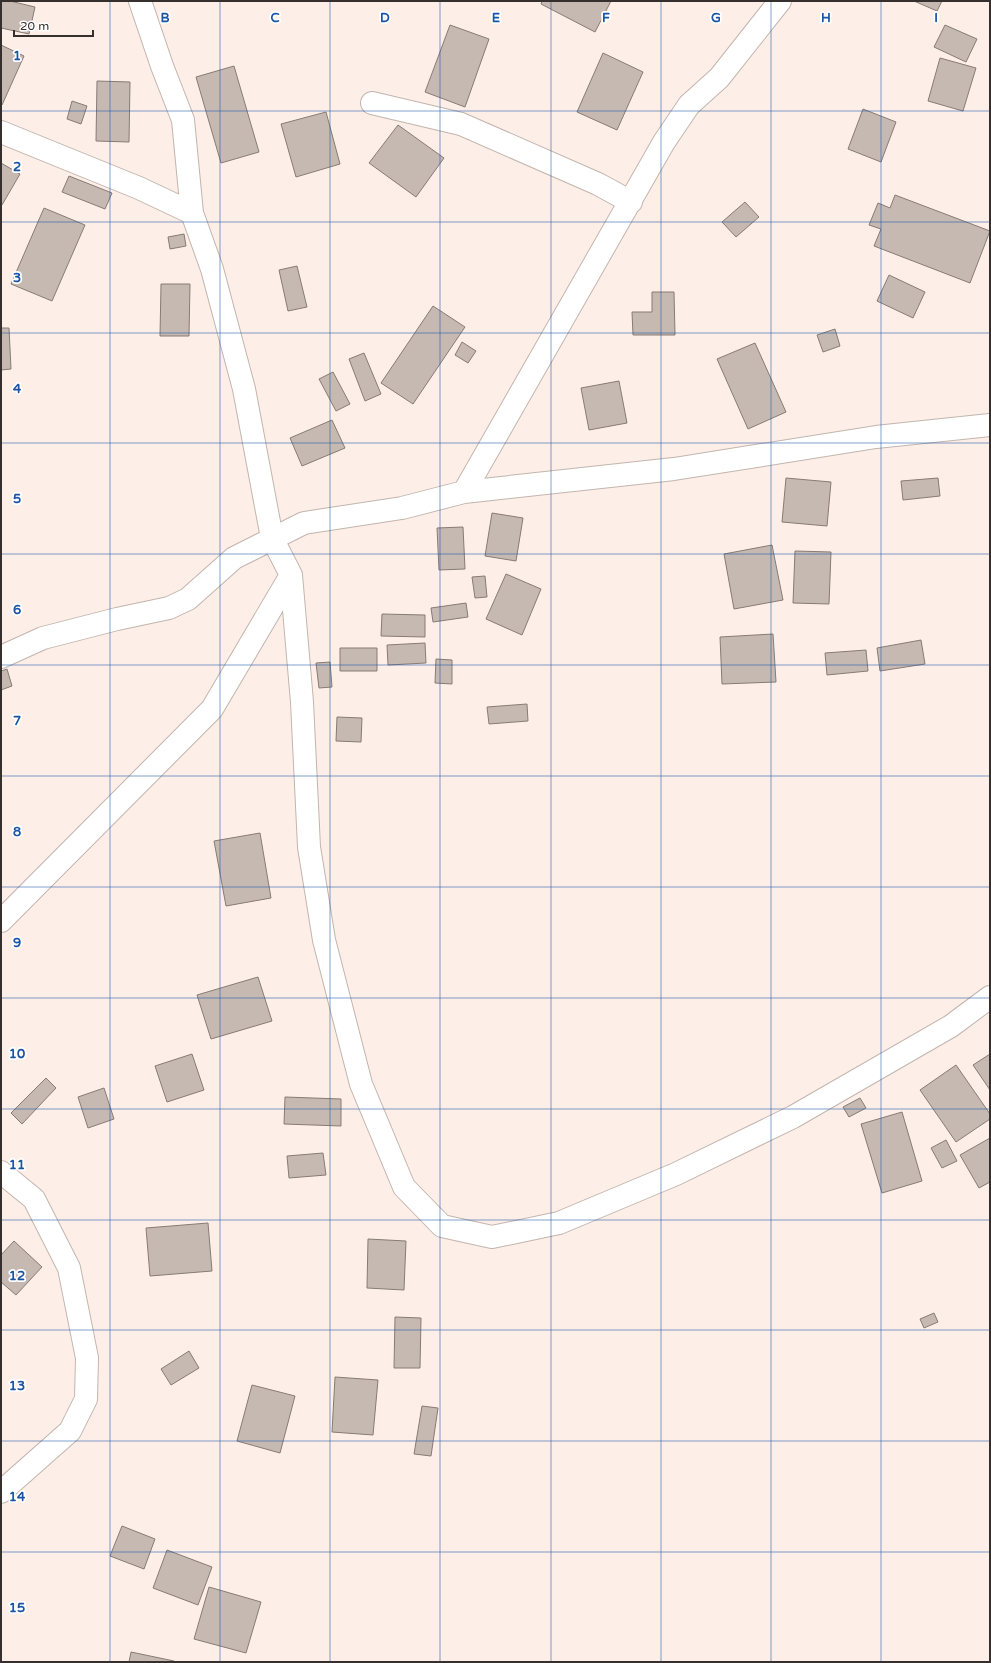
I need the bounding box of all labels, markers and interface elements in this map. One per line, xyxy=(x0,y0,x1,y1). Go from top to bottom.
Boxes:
text: B xyxy=(160,10,170,26)
text: C xyxy=(270,10,280,26)
text: D xyxy=(380,10,390,26)
text: E xyxy=(492,10,500,26)
text: F xyxy=(602,10,610,26)
text: G xyxy=(711,10,721,26)
text: H xyxy=(821,10,831,26)
text: I xyxy=(934,10,938,26)
scale bar xyxy=(14,12,93,38)
text: 20 m xyxy=(20,19,49,33)
text: 1 xyxy=(13,48,21,64)
text: 2 xyxy=(13,159,21,175)
text: 3 xyxy=(13,270,21,286)
text: 4 xyxy=(13,381,22,397)
text: 5 xyxy=(13,491,21,507)
text: 6 xyxy=(13,602,21,618)
text: 7 xyxy=(13,713,21,729)
text: 8 xyxy=(13,824,21,840)
text: 9 xyxy=(13,935,21,951)
text: 10 xyxy=(9,1046,25,1062)
text: 11 xyxy=(9,1157,25,1173)
text: 12 xyxy=(9,1268,25,1284)
text: 13 xyxy=(9,1378,25,1394)
text: 14 xyxy=(9,1489,26,1505)
text: 15 xyxy=(9,1600,25,1616)

